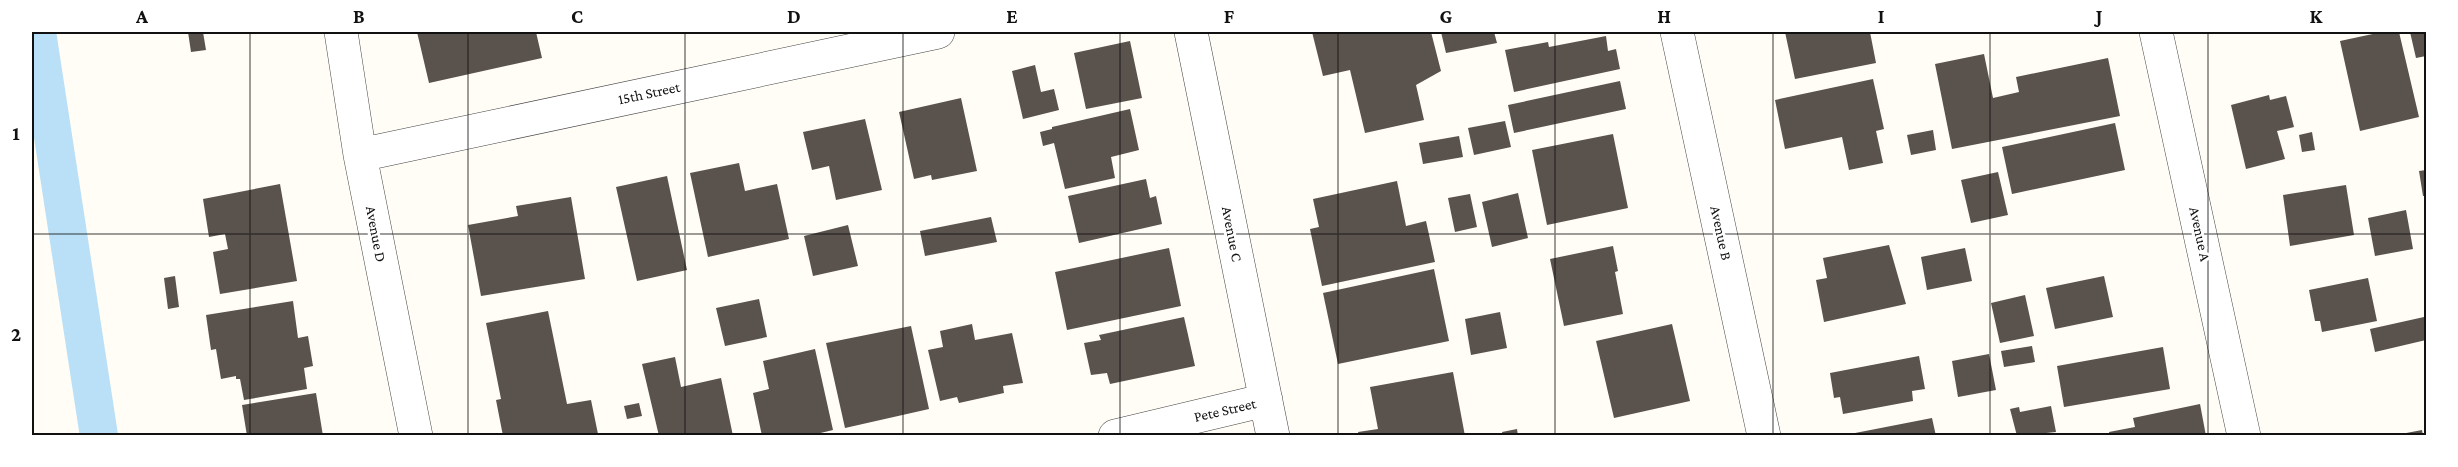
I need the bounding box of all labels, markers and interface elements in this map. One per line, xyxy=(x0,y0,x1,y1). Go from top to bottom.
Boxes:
text: A xyxy=(135,5,149,27)
text: B xyxy=(353,5,365,27)
text: C xyxy=(571,5,583,27)
text: D xyxy=(787,5,801,27)
text: E xyxy=(1006,5,1018,27)
text: F xyxy=(1224,5,1235,27)
text: G xyxy=(1440,5,1453,27)
text: H xyxy=(1657,5,1671,27)
text: I xyxy=(1878,5,1885,27)
text: J xyxy=(2094,5,2103,27)
text: K xyxy=(2310,5,2324,27)
street label: 15th Street xyxy=(617,78,682,107)
text: 1 xyxy=(12,122,20,144)
street label: Avenue B xyxy=(1707,204,1735,262)
street label: Avenue D xyxy=(363,205,389,264)
street label: Avenue C xyxy=(1219,205,1245,263)
street label: Avenue A xyxy=(2186,205,2214,263)
text: 2 xyxy=(11,323,21,345)
street label: Pete Street xyxy=(1192,395,1259,425)

